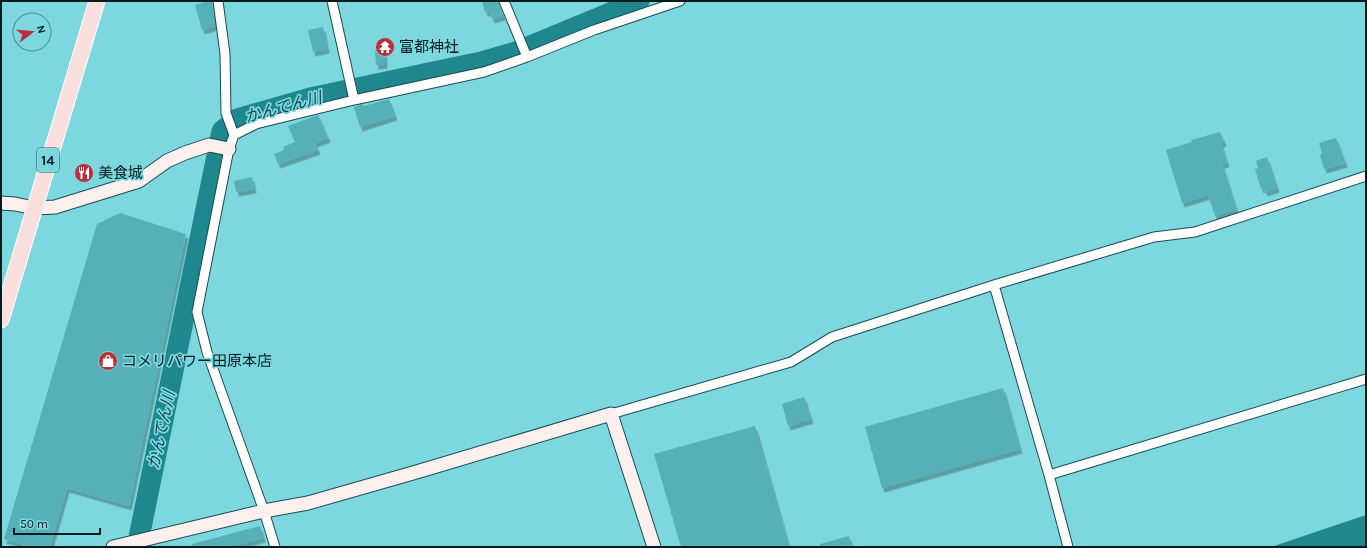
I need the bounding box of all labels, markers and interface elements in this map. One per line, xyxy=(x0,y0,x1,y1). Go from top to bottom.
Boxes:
north arrow xyxy=(12,12,52,52)
text: N xyxy=(34,24,48,35)
temple icon: 富都神社 xyxy=(374,36,396,58)
place label: 富都神社 xyxy=(399,38,459,56)
water label: かんでん川 xyxy=(242,87,326,126)
road number: 14 xyxy=(37,148,59,172)
restaurant icon: 美食城 xyxy=(73,162,95,184)
place label: 美食城 xyxy=(98,164,143,182)
shop icon: コメリパワー田原本店 xyxy=(97,350,119,372)
place label: コメリパワー田原本店 xyxy=(122,352,272,370)
water label: かんでん川 xyxy=(143,387,179,471)
scale bar xyxy=(14,510,100,536)
text: 50 m xyxy=(20,517,48,531)

